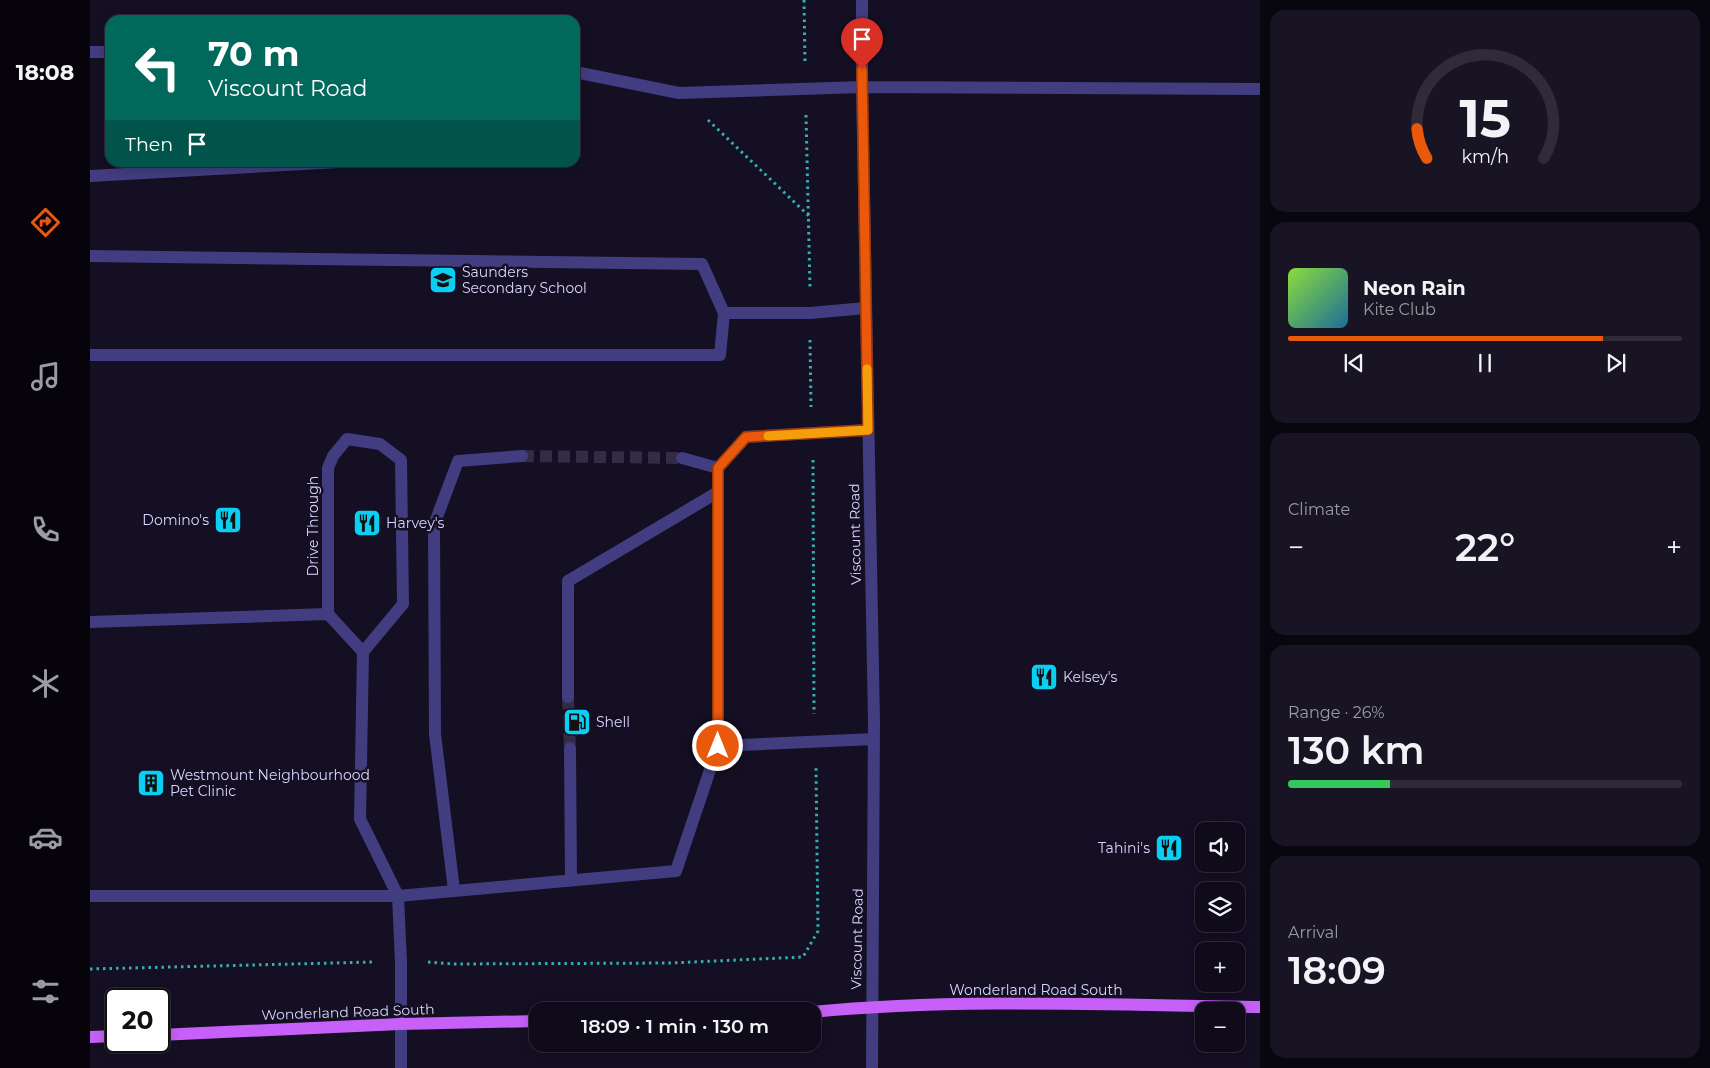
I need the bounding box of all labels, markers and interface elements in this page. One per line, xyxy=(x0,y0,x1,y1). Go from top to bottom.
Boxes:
pin xyxy=(841,18,883,69)
icon: arrive xyxy=(848,25,876,53)
text: 70 m xyxy=(208,32,299,75)
icon: left xyxy=(125,35,190,100)
text: 18:08 xyxy=(16,59,74,86)
text: Viscount Road xyxy=(208,75,367,102)
text: 15 xyxy=(1459,87,1511,150)
icon: arrive xyxy=(183,130,211,158)
text: Then xyxy=(125,133,173,156)
text: km/h xyxy=(1461,146,1509,167)
icon: directions xyxy=(28,205,63,240)
place label: Saunders Secondary School xyxy=(462,263,587,297)
school or university icon: Saunders Secondary School xyxy=(428,265,458,295)
text: Neon Rain xyxy=(1363,277,1466,300)
text: Kite Club xyxy=(1363,300,1436,319)
icon: previous xyxy=(1340,349,1368,377)
icon: pause xyxy=(1471,349,1499,377)
icon: next xyxy=(1602,349,1630,377)
icon: music xyxy=(28,359,63,394)
street label: Drive Through xyxy=(304,476,322,576)
street label: Viscount Road xyxy=(845,483,865,585)
text: Climate xyxy=(1288,500,1350,519)
restaurant icon: Domino's xyxy=(213,505,243,535)
restaurant icon: Harvey's xyxy=(352,508,382,538)
place label: Domino's xyxy=(142,511,209,529)
icon: phone xyxy=(28,512,63,547)
place label: Harvey's xyxy=(386,514,445,532)
text: 22° xyxy=(1455,524,1515,571)
text: − xyxy=(1288,530,1304,564)
text: + xyxy=(1666,530,1682,564)
restaurant icon: Kelsey's xyxy=(1029,662,1059,692)
icon: climate xyxy=(28,666,63,701)
place label: Kelsey's xyxy=(1063,668,1117,686)
text: Range · 26% xyxy=(1288,703,1385,722)
fuel station icon: Shell xyxy=(562,707,592,737)
place label: Shell xyxy=(596,713,630,731)
position arrow xyxy=(691,719,743,771)
text: 130 km xyxy=(1288,727,1425,774)
place label: Westmount Neighbourhood Pet Clinic xyxy=(170,766,370,800)
building icon: Westmount Neighbourhood Pet Clinic xyxy=(136,768,166,798)
icon: car xyxy=(28,820,63,855)
map controls xyxy=(1195,822,1245,1052)
button: sound xyxy=(1195,822,1245,872)
restaurant icon: Tahini's xyxy=(1154,833,1184,863)
place label: Tahini's xyxy=(1098,839,1150,857)
button: layers xyxy=(1195,882,1245,932)
street label: Viscount Road xyxy=(847,888,867,990)
text: Arrival xyxy=(1288,923,1338,942)
button: + xyxy=(1195,942,1245,992)
text: 18:09 xyxy=(1288,947,1386,994)
icon: filters xyxy=(28,974,63,1009)
street label: Wonderland Road South xyxy=(949,981,1123,999)
speed limit sign: 20 xyxy=(105,988,170,1053)
street label: Wonderland Road South xyxy=(261,1000,435,1024)
button: − xyxy=(1195,1002,1245,1052)
text: 18:09 · 1 min · 130 m xyxy=(581,1015,769,1038)

